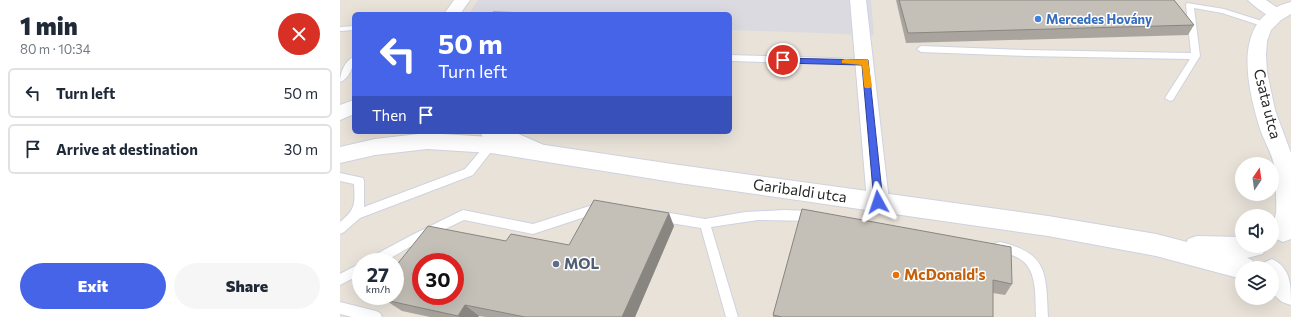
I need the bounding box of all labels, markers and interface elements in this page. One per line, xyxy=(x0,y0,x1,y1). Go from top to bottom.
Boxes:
text: 1 min xyxy=(20,11,78,40)
place label: Mercedes Hovány xyxy=(1046,11,1152,27)
button: close xyxy=(278,13,320,55)
marker: Mercedes Hovány xyxy=(1033,14,1043,24)
text: 50 m xyxy=(438,26,503,60)
icon: left xyxy=(372,28,424,80)
text: 80 m · 10:34 xyxy=(20,41,91,57)
pin xyxy=(766,43,800,77)
icon: arrive xyxy=(772,49,794,71)
text: Turn left xyxy=(438,60,507,82)
street label: Csata utca xyxy=(1251,67,1285,141)
icon: left xyxy=(22,82,44,104)
text: Turn left xyxy=(56,84,115,102)
text: 50 m xyxy=(284,84,318,102)
icon: arrive xyxy=(415,104,437,126)
text: Then xyxy=(372,106,407,124)
icon: arrive xyxy=(22,138,44,160)
text: Arrive at destination xyxy=(56,140,198,158)
text: 30 m xyxy=(284,140,318,158)
north arrow xyxy=(1235,157,1279,201)
map controls xyxy=(1235,157,1279,305)
street label: Garibaldi utca xyxy=(752,175,848,205)
position arrow xyxy=(857,181,899,223)
button: sound xyxy=(1235,209,1279,253)
speed limit sign: 30 xyxy=(412,253,464,305)
place label: MOL xyxy=(564,254,599,272)
marker: MOL xyxy=(551,259,561,269)
button: layers xyxy=(1235,261,1279,305)
text: 27 xyxy=(367,262,389,286)
button: Exit xyxy=(20,263,166,309)
button: Share xyxy=(174,263,320,309)
place label: McDonald's xyxy=(904,265,985,283)
marker: McDonald's xyxy=(891,270,901,280)
text: km/h xyxy=(366,283,390,295)

